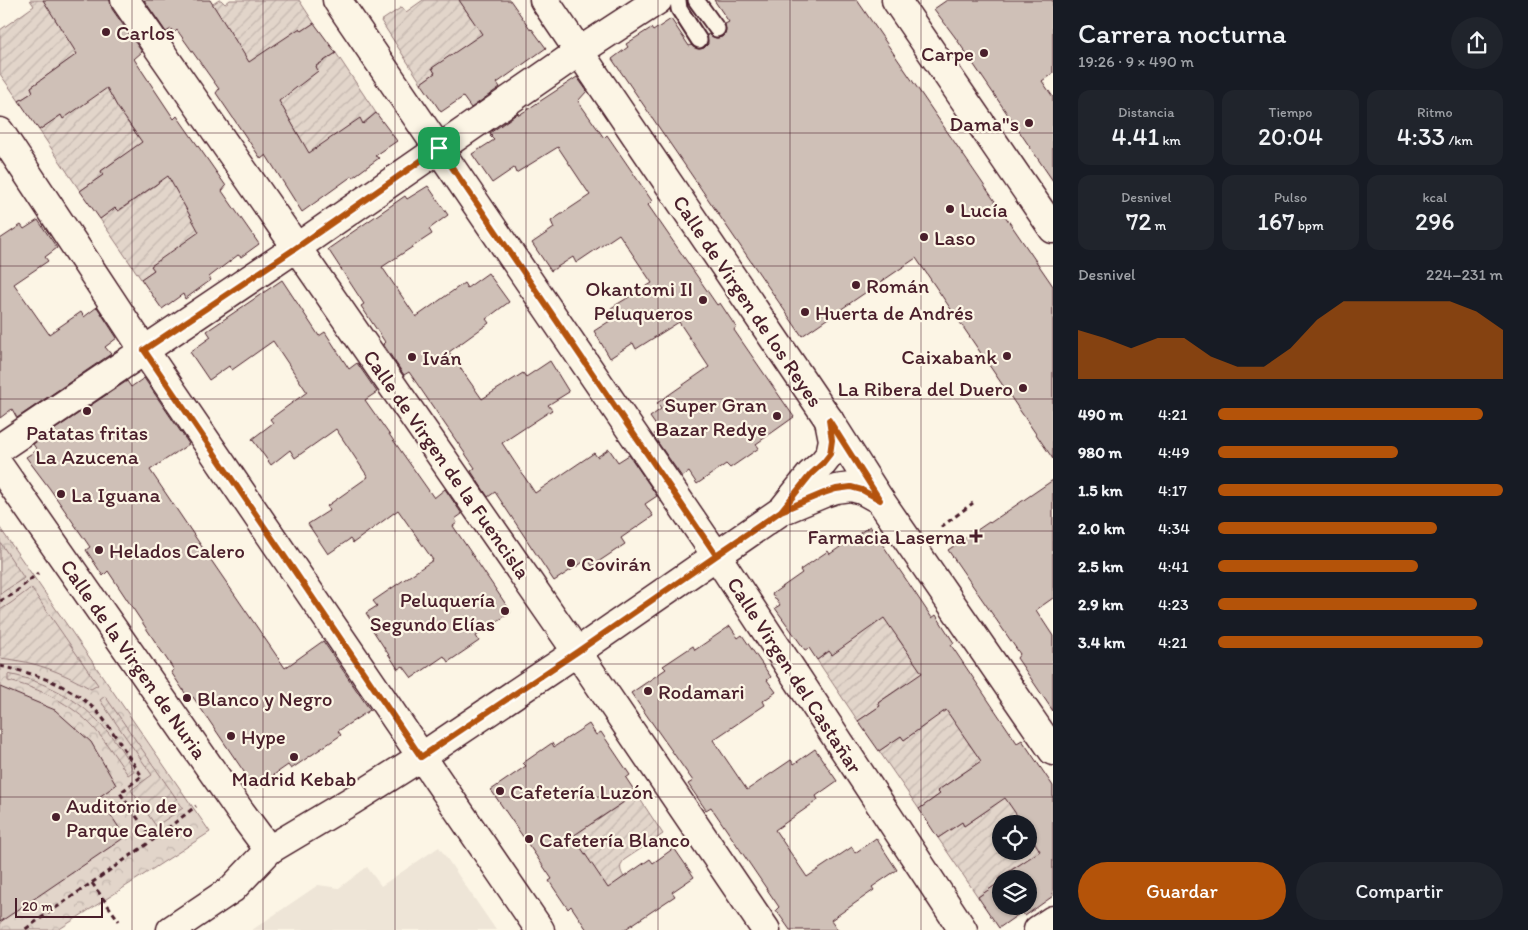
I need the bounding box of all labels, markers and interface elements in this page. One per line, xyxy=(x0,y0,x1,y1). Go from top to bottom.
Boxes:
text: Carrera nocturna xyxy=(1078,16,1287,50)
button: share xyxy=(1451,17,1503,69)
place label: Carlos xyxy=(116,20,175,45)
marker: Carlos xyxy=(100,26,112,38)
place label: Carpe xyxy=(921,41,974,66)
marker: Carpe xyxy=(978,47,990,59)
text: 19:26 · 9 × 490 m xyxy=(1078,52,1194,71)
text: Distancia xyxy=(1118,104,1174,121)
text: Tiempo xyxy=(1269,104,1312,121)
text: Ritmo xyxy=(1417,104,1453,121)
place label: Dama"s xyxy=(949,111,1019,136)
marker: Dama"s xyxy=(1023,117,1035,129)
text: 4.41 xyxy=(1111,121,1159,151)
text: 20:04 xyxy=(1258,121,1323,151)
text: 4:33 xyxy=(1397,121,1445,151)
pin xyxy=(418,127,460,169)
text: km xyxy=(1159,132,1181,149)
text: /km xyxy=(1445,132,1473,149)
icon: arrive xyxy=(425,134,453,162)
text: Desnivel xyxy=(1121,189,1171,206)
text: Pulso xyxy=(1274,189,1307,206)
text: kcal xyxy=(1422,189,1447,206)
street label: Calle de Virgen de los Reyes xyxy=(668,190,828,412)
place label: Lucía xyxy=(960,197,1008,222)
marker: Lucía xyxy=(944,203,956,215)
text: 72 xyxy=(1126,206,1151,236)
text: 167 xyxy=(1257,206,1295,236)
text: 296 xyxy=(1415,206,1455,236)
text: m xyxy=(1151,217,1166,234)
text: bpm xyxy=(1295,217,1324,234)
place label: Laso xyxy=(934,225,976,250)
marker: Laso xyxy=(918,231,930,243)
text: Desnivel xyxy=(1078,265,1136,284)
text: 224–231 m xyxy=(1426,265,1503,284)
place label: Román xyxy=(866,273,929,298)
place label: Okantomi II Peluqueros xyxy=(585,276,693,325)
marker: Román xyxy=(850,279,862,291)
marker: Okantomi II Peluqueros xyxy=(697,294,709,306)
place label: Huerta de Andrés xyxy=(815,300,973,325)
marker: Huerta de Andrés xyxy=(799,306,811,318)
place label: Caixabank xyxy=(901,344,997,369)
street label: Calle de Virgen de la Fuencisla xyxy=(358,345,536,583)
place label: Iván xyxy=(422,345,462,370)
marker: Caixabank xyxy=(1001,350,1013,362)
marker: Iván xyxy=(406,351,418,363)
place label: La Ribera del Duero xyxy=(837,376,1013,401)
marker: La Ribera del Duero xyxy=(1017,382,1029,394)
place label: Super Gran Bazar Redye xyxy=(655,392,767,441)
marker: Patatas fritas La Azucena xyxy=(81,405,93,417)
text: 490 m xyxy=(1078,405,1123,424)
text: 4:21 xyxy=(1158,405,1187,424)
marker: Super Gran Bazar Redye xyxy=(771,410,783,422)
place label: Patatas fritas La Azucena xyxy=(26,420,148,469)
text: 980 m xyxy=(1078,443,1122,462)
text: 4:49 xyxy=(1158,443,1190,462)
text: 1.5 km xyxy=(1078,481,1123,500)
text: 4:17 xyxy=(1158,481,1187,500)
place label: La Iguana xyxy=(71,482,160,507)
marker: La Iguana xyxy=(55,488,67,500)
text: 2.0 km xyxy=(1078,519,1125,538)
text: 4:34 xyxy=(1158,519,1190,538)
place label: Farmacia Laserna xyxy=(807,524,966,549)
marker: Farmacia Laserna xyxy=(970,530,982,542)
place label: Helados Calero xyxy=(109,538,245,563)
marker: Helados Calero xyxy=(93,544,105,556)
place label: Covirán xyxy=(581,551,651,576)
street label: Calle de la Virgen de Nuria xyxy=(55,554,213,764)
marker: Covirán xyxy=(565,557,577,569)
text: 2.5 km xyxy=(1078,557,1124,576)
text: 4:41 xyxy=(1158,557,1189,576)
street label: Calle Virgen del Castañar xyxy=(722,572,868,778)
place label: Peluquería Segundo Elías xyxy=(370,587,495,636)
text: 2.9 km xyxy=(1078,595,1123,614)
text: 4:23 xyxy=(1158,595,1189,614)
marker: Peluquería Segundo Elías xyxy=(499,605,511,617)
text: 3.4 km xyxy=(1078,633,1125,652)
text: 4:21 xyxy=(1158,633,1187,652)
place label: Rodamari xyxy=(658,679,745,704)
marker: Rodamari xyxy=(642,685,654,697)
place label: Blanco y Negro xyxy=(197,686,333,711)
marker: Blanco y Negro xyxy=(181,692,193,704)
place label: Hype xyxy=(241,724,286,749)
marker: Hype xyxy=(225,730,237,742)
marker: Madrid Kebab xyxy=(288,751,300,763)
place label: Madrid Kebab xyxy=(232,766,356,791)
place label: Cafetería Luzón xyxy=(510,779,653,804)
marker: Cafetería Luzón xyxy=(494,785,506,797)
place label: Auditorio de Parque Calero xyxy=(66,793,193,842)
marker: Auditorio de Parque Calero xyxy=(50,811,62,823)
map controls xyxy=(992,815,1037,915)
button: locate xyxy=(992,815,1037,860)
place label: Cafetería Blanco xyxy=(539,827,690,852)
marker: Cafetería Blanco xyxy=(523,833,535,845)
button: Guardar xyxy=(1078,862,1286,920)
button: Compartir xyxy=(1296,862,1503,920)
button: layers xyxy=(992,870,1037,915)
scale bar xyxy=(15,895,102,918)
text: 20 m xyxy=(22,898,53,915)

